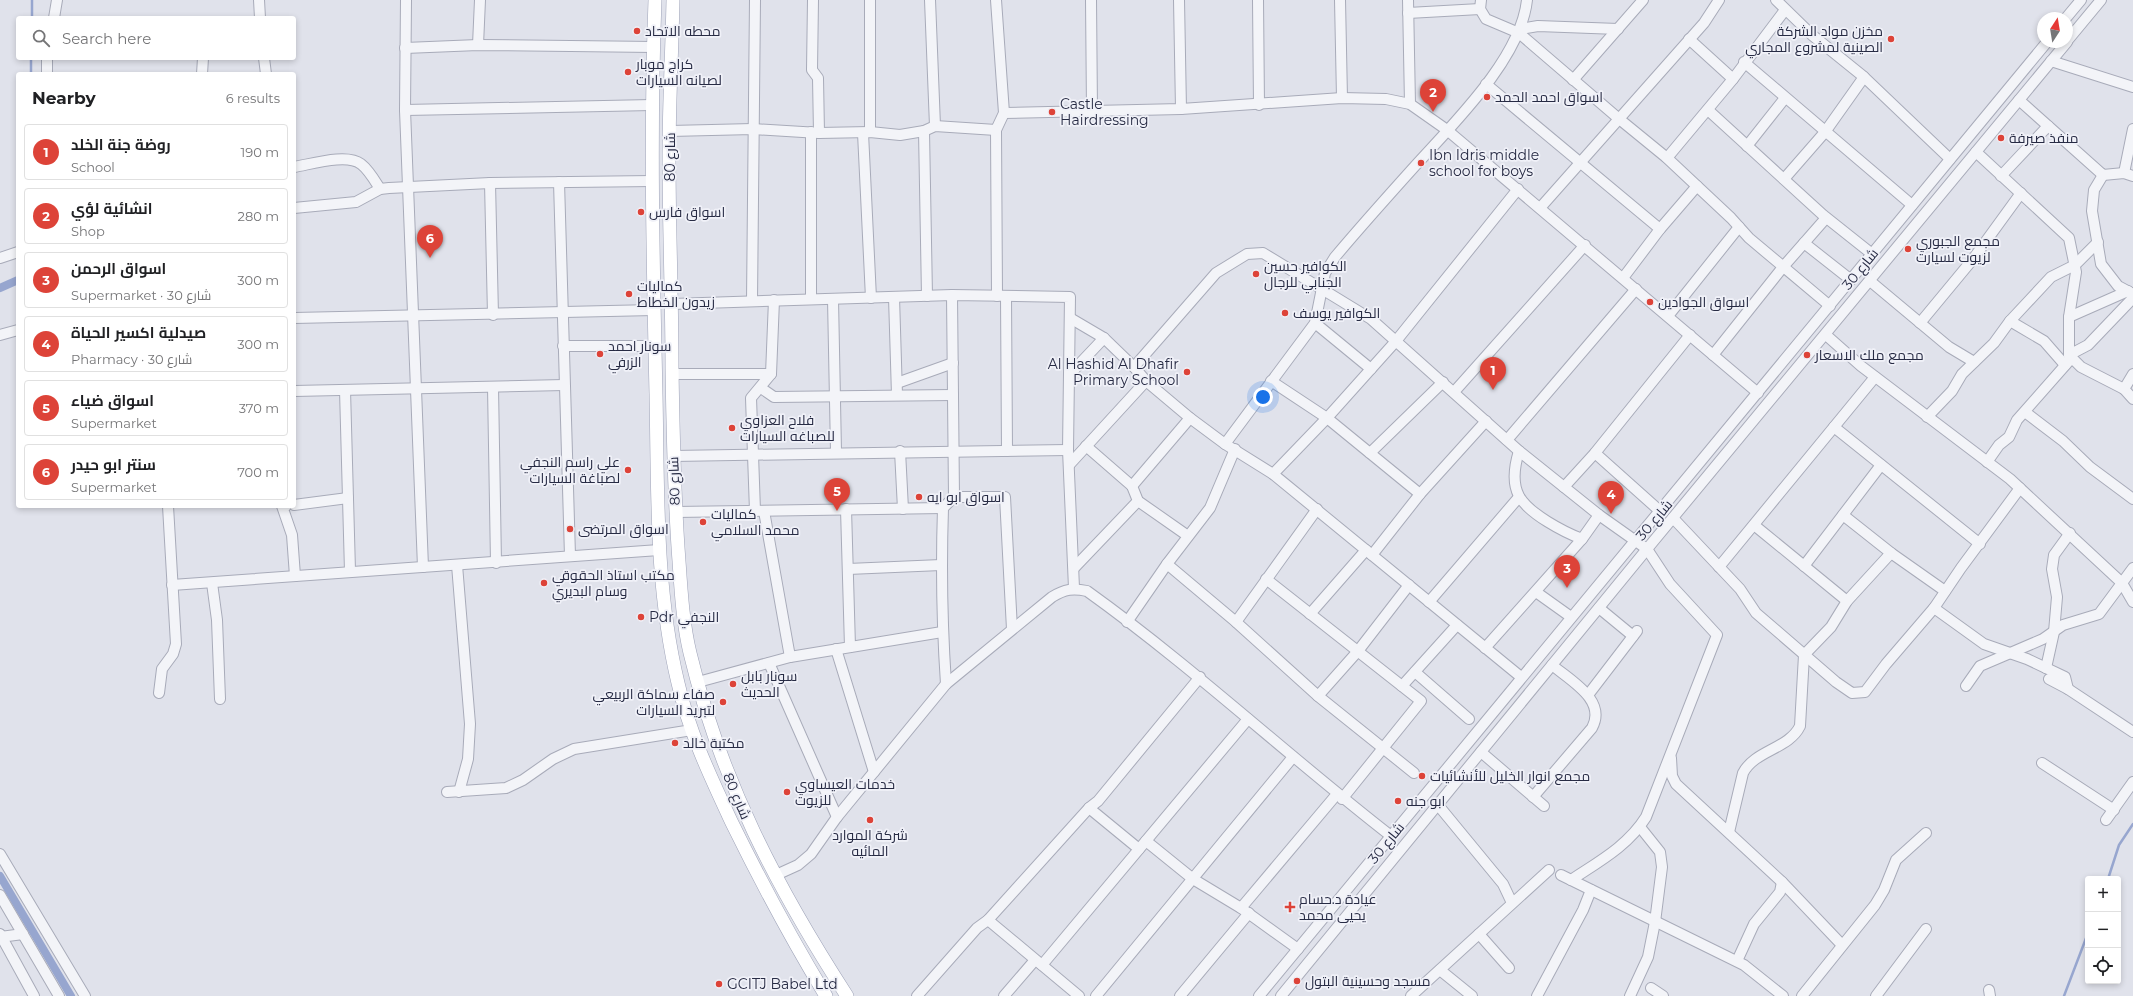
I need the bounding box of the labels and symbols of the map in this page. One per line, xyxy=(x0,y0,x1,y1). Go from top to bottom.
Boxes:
north arrow xyxy=(2037,12,2073,48)
place label: محطه الاتحاد xyxy=(645,22,721,40)
place label: مخزن مواد الشركة الصينية لمشروع المجاري xyxy=(1745,22,1883,59)
marker: محطه الاتحاد xyxy=(632,26,642,36)
marker: مخزن مواد الشركة الصينية لمشروع المجاري xyxy=(1886,34,1896,44)
place label: كراج موبار لصيانه السيارات xyxy=(635,55,722,89)
marker: كراج موبار لصيانه السيارات xyxy=(623,67,633,77)
pin: 2 xyxy=(1420,79,1446,112)
place label: اسواق احمد الحمد xyxy=(1495,88,1603,106)
marker: اسواق احمد الحمد xyxy=(1482,92,1492,102)
place label: Castle Hairdressing xyxy=(1060,95,1149,129)
marker: Castle Hairdressing xyxy=(1047,107,1057,117)
place label: منفذ صيرفة xyxy=(2009,129,2079,147)
street label: شارع 80 xyxy=(661,133,679,182)
marker: منفذ صيرفة xyxy=(1996,133,2006,143)
place label: Ibn Idris middle school for boys xyxy=(1429,146,1539,180)
marker: Ibn Idris middle school for boys xyxy=(1416,158,1426,168)
place label: اسواق فارس xyxy=(649,203,725,221)
marker: اسواق فارس xyxy=(636,207,646,217)
pin: 6 xyxy=(417,225,443,258)
place label: مجمع الجبوري لزيوت لسيارت xyxy=(1916,232,2000,266)
marker: مجمع الجبوري لزيوت لسيارت xyxy=(1903,244,1913,254)
street label: شارع 30 xyxy=(1838,245,1882,293)
place label: الكوافير حسين الجنابي للرجال xyxy=(1264,257,1347,294)
marker: الكوافير حسين الجنابي للرجال xyxy=(1251,269,1261,279)
place label: كماليات زيدون الخطاط xyxy=(637,277,715,311)
marker: كماليات زيدون الخطاط xyxy=(624,289,634,299)
place label: اسواق الجوادين xyxy=(1658,293,1749,311)
marker: اسواق الجوادين xyxy=(1645,297,1655,307)
place label: الكوافير يوسف xyxy=(1293,304,1380,322)
marker: الكوافير يوسف xyxy=(1280,308,1290,318)
place label: سونار احمد الزرفي xyxy=(608,337,671,374)
place label: مجمع ملك الاسعار xyxy=(1814,346,1924,364)
marker: سونار احمد الزرفي xyxy=(595,349,605,359)
marker: مجمع ملك الاسعار xyxy=(1802,350,1812,360)
place label: Al Hashid Al Dhafir Primary School xyxy=(1048,355,1179,389)
pin: 1 xyxy=(1480,357,1506,390)
marker: Al Hashid Al Dhafir Primary School xyxy=(1182,367,1192,377)
your location xyxy=(1253,387,1273,407)
place label: فلاح العزاوي للصباغه السيارات xyxy=(740,411,835,445)
marker: فلاح العزاوي للصباغه السيارات xyxy=(727,423,737,433)
place label: علي راسم النجفي لصباغة السيارات xyxy=(520,453,620,487)
street label: شارع 80 xyxy=(664,456,684,506)
marker: علي راسم النجفي لصباغة السيارات xyxy=(623,465,633,475)
pin: 5 xyxy=(824,478,850,511)
pin: 4 xyxy=(1598,481,1624,514)
place label: اسواق ابو ايه xyxy=(927,488,1005,506)
marker: اسواق ابو ايه xyxy=(914,492,924,502)
street label: شارع 30 xyxy=(1632,496,1676,544)
place label: كماليات محمد السلامي xyxy=(711,505,799,542)
marker: كماليات محمد السلامي xyxy=(698,517,708,527)
place label: اسواق المرتضى xyxy=(578,520,669,538)
marker: اسواق المرتضى xyxy=(565,524,575,534)
pin: 3 xyxy=(1554,555,1580,588)
place label: مكتب استاذ الحقوقي وسام البديري xyxy=(552,566,675,603)
marker: مكتب استاذ الحقوقي وسام البديري xyxy=(539,578,549,588)
place label: Pdr النجفي xyxy=(649,608,719,629)
marker: Pdr النجفي xyxy=(636,612,646,622)
place label: سونار بابل الحديث xyxy=(741,667,797,701)
marker: سونار بابل الحديث xyxy=(728,679,738,689)
place label: صفاء سماكة الربيعي لتبريد السيارات xyxy=(593,685,715,719)
marker: صفاء سماكة الربيعي لتبريد السيارات xyxy=(718,697,728,707)
place label: مكتبة خالد xyxy=(683,734,744,752)
marker: مكتبة خالد xyxy=(670,738,680,748)
place label: مجمع انوار الخليل للأنشائيات xyxy=(1430,767,1590,785)
street label: شارع 80 xyxy=(719,770,755,822)
marker: مجمع انوار الخليل للأنشائيات xyxy=(1417,771,1427,781)
place label: خدمات العيساوي للزيوت xyxy=(795,775,895,809)
marker: خدمات العيساوي للزيوت xyxy=(782,787,792,797)
place label: ابو جنه xyxy=(1406,792,1445,810)
marker: ابو جنه xyxy=(1393,796,1403,806)
marker: شركة الموارد المائيه xyxy=(865,815,875,825)
street label: شارع 30 xyxy=(1364,819,1408,867)
place label: شركة الموارد المائيه xyxy=(832,826,908,860)
place label: عيادة د.حسام يحيى محمد xyxy=(1299,890,1377,924)
marker: عيادة د.حسام يحيى محمد xyxy=(1284,901,1296,913)
place label: مسجد وحسينية البتول xyxy=(1305,972,1430,990)
place label: GCITJ Babel Ltd xyxy=(727,975,838,993)
marker: مسجد وحسينية البتول xyxy=(1292,976,1302,986)
marker: GCITJ Babel Ltd xyxy=(714,979,724,989)

